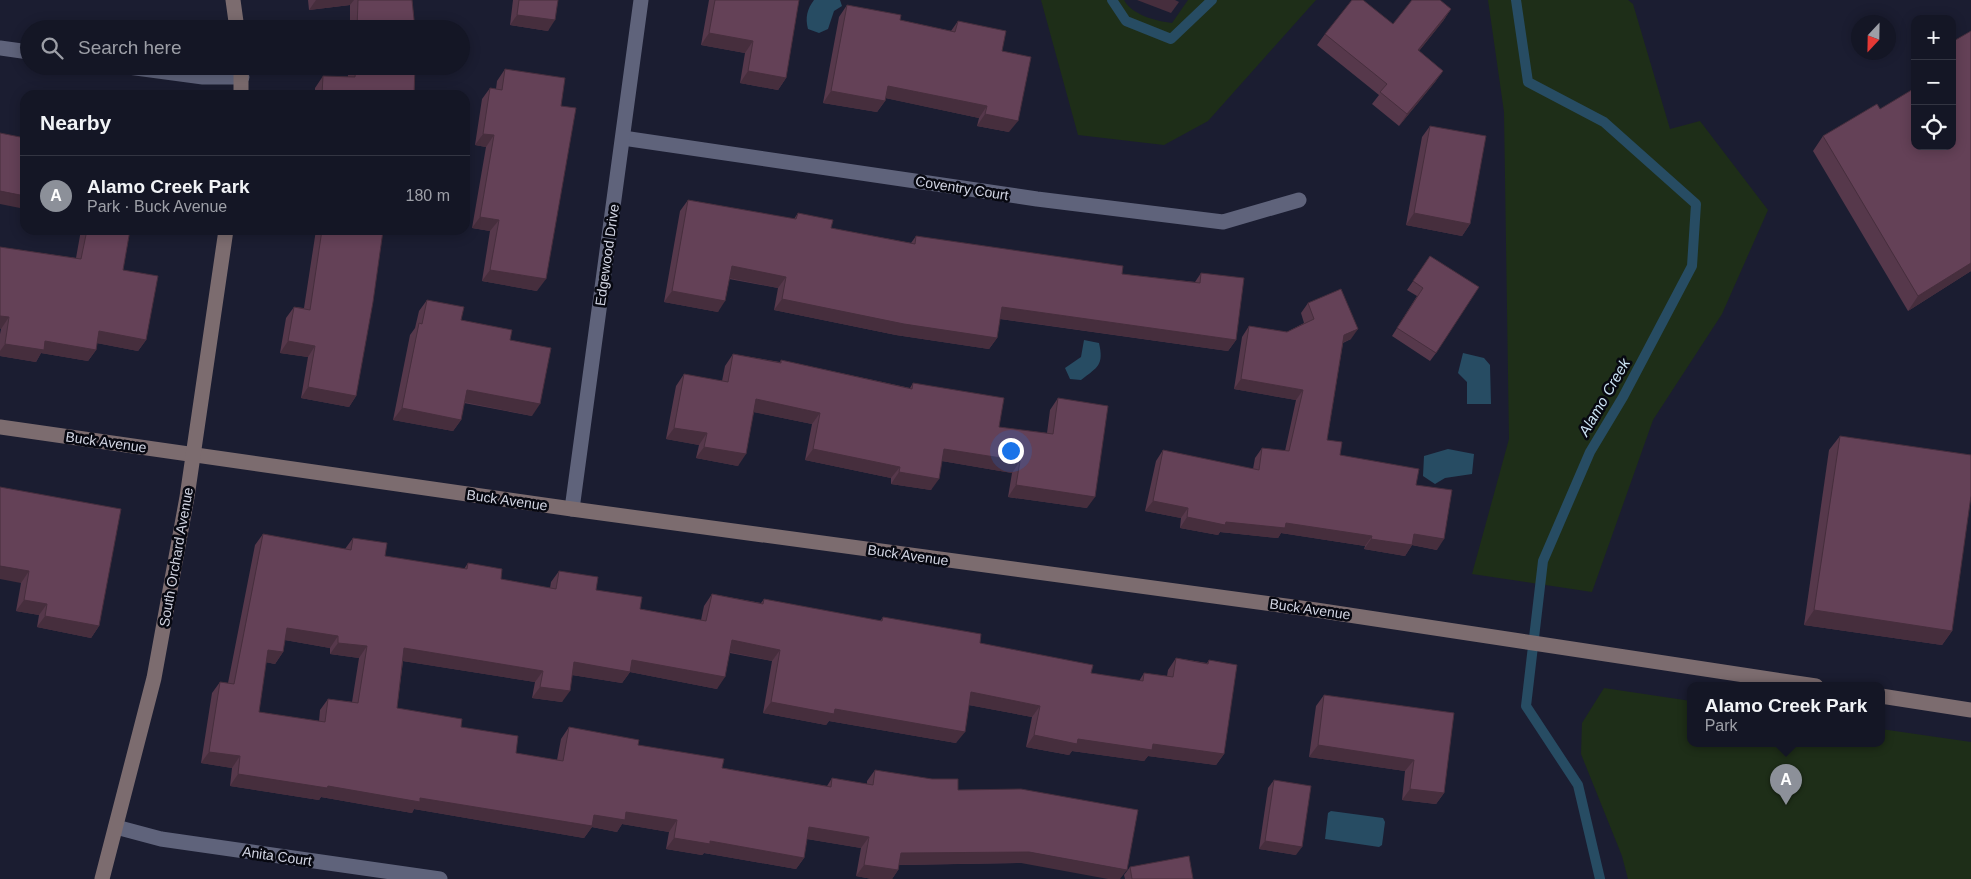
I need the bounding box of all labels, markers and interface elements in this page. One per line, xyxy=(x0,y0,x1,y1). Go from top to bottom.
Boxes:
north arrow xyxy=(1851,15,1896,60)
map controls xyxy=(1911,15,1956,150)
button: + xyxy=(1911,15,1956,60)
search box xyxy=(20,20,470,75)
icon: search xyxy=(38,34,66,62)
text: Search here xyxy=(78,37,182,58)
button: − xyxy=(1911,60,1956,105)
button: locate xyxy=(1911,105,1956,150)
text: Nearby xyxy=(40,111,111,134)
street label: Coventry Court xyxy=(914,173,1010,203)
text: Alamo Creek Park xyxy=(87,176,250,197)
text: A xyxy=(50,187,62,204)
text: 180 m xyxy=(406,187,450,204)
text: Park · Buck Avenue xyxy=(87,198,227,215)
street label: Edgewood Drive xyxy=(592,203,622,307)
water label: Alamo Creek xyxy=(1574,354,1634,440)
street label: Buck Avenue xyxy=(65,428,148,456)
your location xyxy=(998,438,1024,464)
street label: South Orchard Avenue xyxy=(156,486,196,628)
street label: Buck Avenue xyxy=(466,486,549,514)
street label: Buck Avenue xyxy=(867,541,950,569)
street label: Buck Avenue xyxy=(1269,595,1352,623)
popup xyxy=(1687,682,1885,747)
text: Alamo Creek Park xyxy=(1705,695,1867,716)
text: Park xyxy=(1705,717,1738,734)
pin: A xyxy=(1770,764,1802,805)
street label: Anita Court xyxy=(241,843,313,869)

